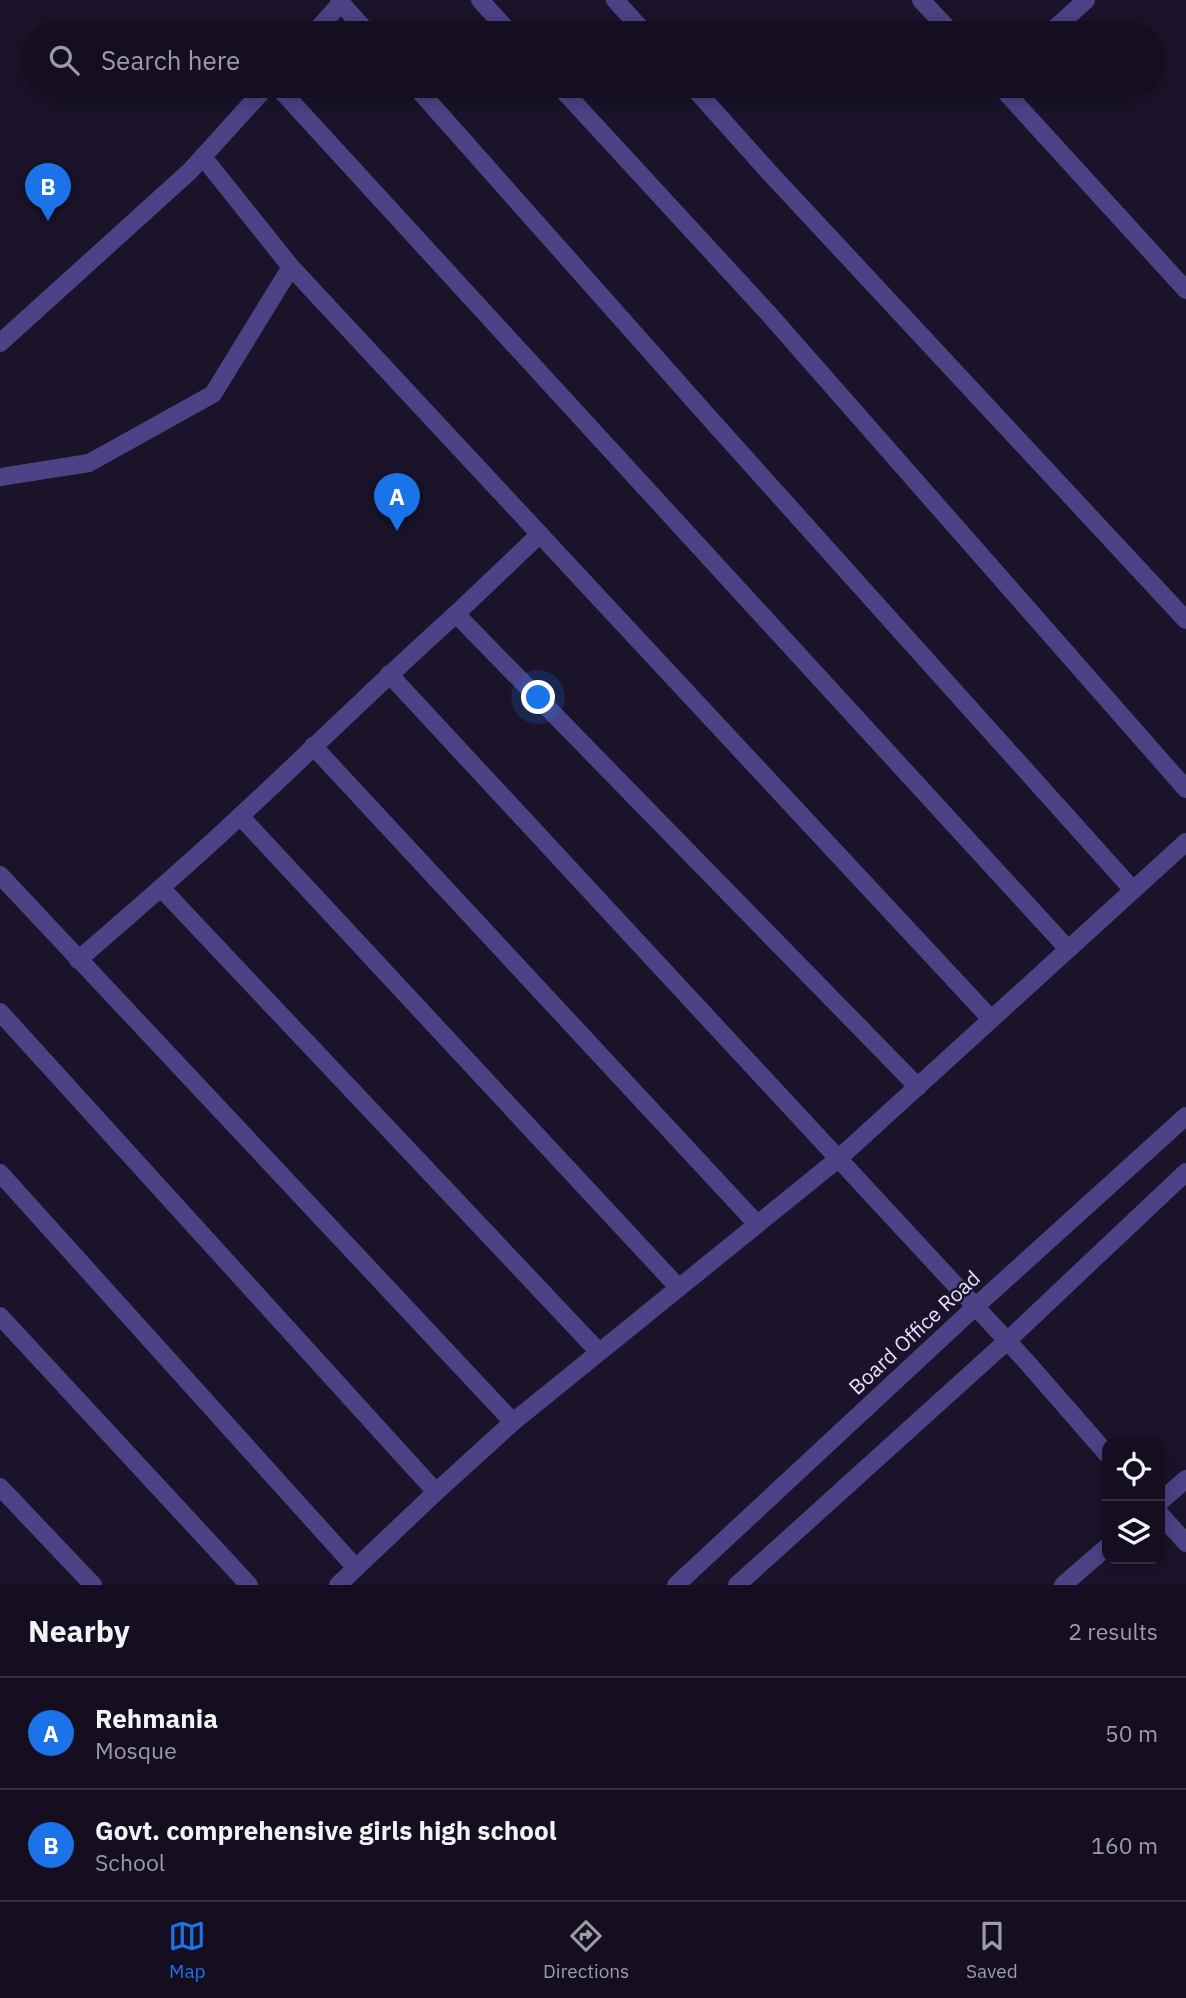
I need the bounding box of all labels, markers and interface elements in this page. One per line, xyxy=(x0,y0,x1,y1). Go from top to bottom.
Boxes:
search box xyxy=(21,21,1165,98)
icon: search xyxy=(45,41,83,79)
text: Search here xyxy=(101,43,240,77)
pin: B xyxy=(25,163,71,221)
pin: A xyxy=(374,473,420,531)
your location xyxy=(521,680,555,714)
street label: Board Office Road xyxy=(842,1264,986,1400)
map controls xyxy=(1102,1438,1165,1564)
button: locate xyxy=(1102,1438,1165,1501)
button: layers xyxy=(1102,1501,1165,1564)
text: Nearby xyxy=(28,1611,130,1650)
text: 2 results xyxy=(1068,1616,1158,1646)
text: Rehmania xyxy=(95,1701,218,1735)
text: A xyxy=(43,1718,59,1748)
text: 50 m xyxy=(1105,1718,1158,1748)
text: Mosque xyxy=(95,1735,177,1765)
text: Govt. comprehensive girls high school xyxy=(95,1813,557,1847)
text: B xyxy=(43,1830,59,1860)
text: 160 m xyxy=(1091,1830,1158,1860)
text: School xyxy=(95,1847,165,1877)
tab: Map xyxy=(168,1917,206,1983)
tab: Directions xyxy=(543,1917,629,1983)
tab: Saved xyxy=(966,1917,1018,1983)

